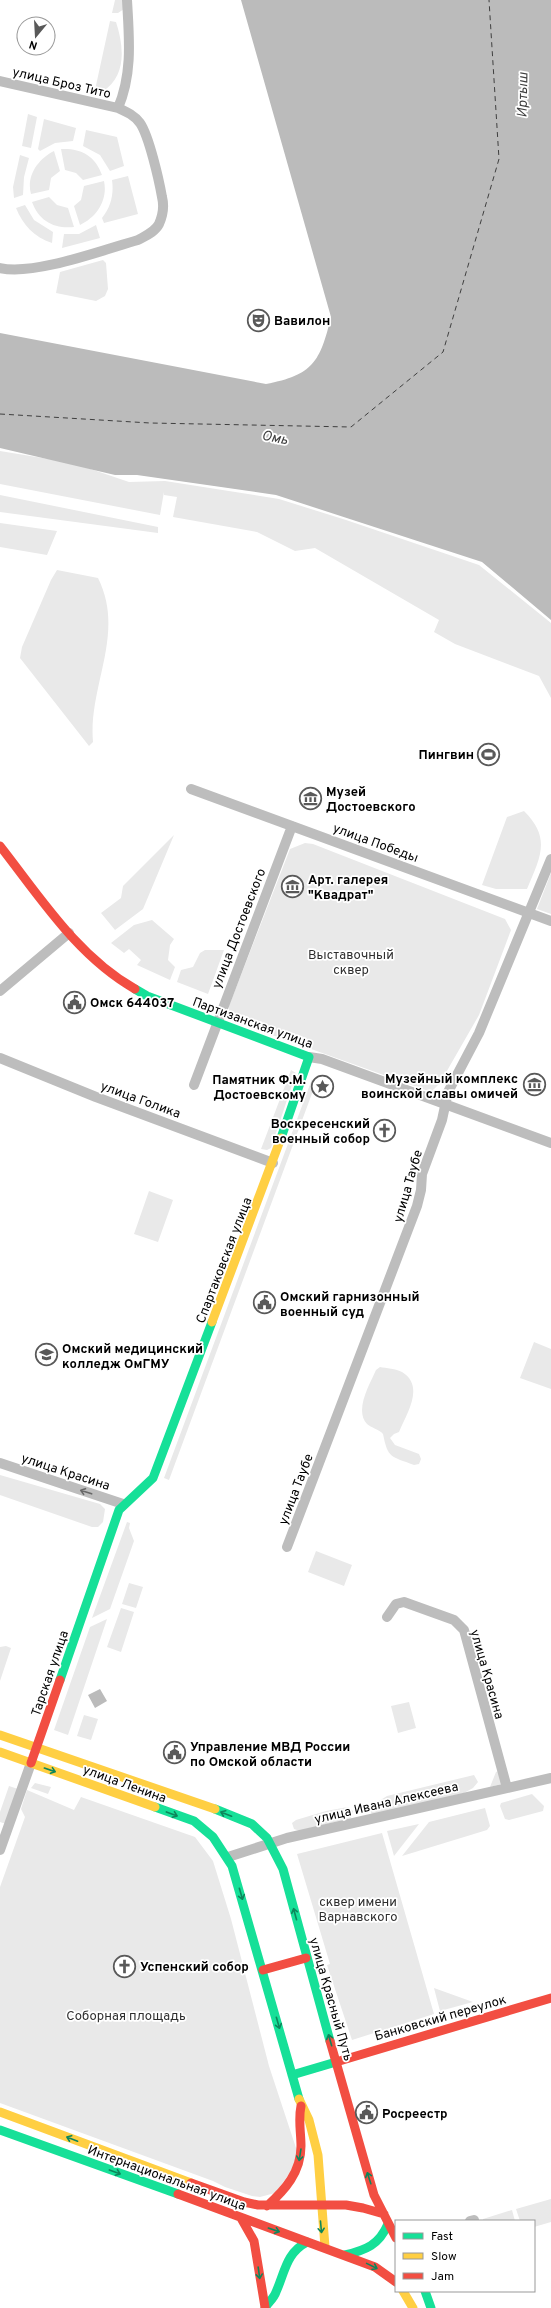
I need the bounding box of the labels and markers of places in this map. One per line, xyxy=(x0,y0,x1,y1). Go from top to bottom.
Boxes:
theatre icon: Вавилон xyxy=(245,307,271,333)
place label: Вавилон xyxy=(274,314,330,330)
sports icon: Пингвин xyxy=(476,741,502,767)
place label: Пингвин xyxy=(418,748,474,764)
museum icon: Музей Достоевского xyxy=(298,785,324,811)
place label: Музей Достоевского xyxy=(326,785,416,816)
museum icon: Арт. галерея "Квадрат" xyxy=(280,873,306,899)
place label: Арт. галерея "Квадрат" xyxy=(308,873,388,904)
public building icon: Омск 644037 xyxy=(62,989,88,1015)
place label: Омск 644037 xyxy=(90,996,174,1012)
place label: Музейный комплекс воинской славы омичей xyxy=(361,1072,518,1103)
museum icon: Музейный комплекс воинской славы омичей xyxy=(521,1072,547,1098)
place label: Памятник Ф.М. Достоевскому xyxy=(212,1073,307,1104)
place icon: Памятник Ф.М. Достоевскому xyxy=(309,1073,335,1099)
place label: Воскресенский военный собор xyxy=(271,1117,370,1148)
church icon: Воскресенский военный собор xyxy=(372,1117,398,1143)
public building icon: Омский гарнизонный военный суд xyxy=(252,1290,278,1316)
place label: Омский гарнизонный военный суд xyxy=(280,1290,420,1321)
school or university icon: Омский медицинский колледж ОмГМУ xyxy=(34,1342,60,1368)
place label: Омский медицинский колледж ОмГМУ xyxy=(62,1342,203,1373)
public building icon: Управление МВД России по Омской области xyxy=(161,1740,187,1766)
place label: Управление МВД России по Омской области xyxy=(190,1740,350,1771)
church icon: Успенский собор xyxy=(112,1953,138,1979)
place label: Успенский собор xyxy=(140,1960,249,1976)
public building icon: Росреестр xyxy=(354,2100,380,2126)
place label: Росреестр xyxy=(382,2107,448,2123)

